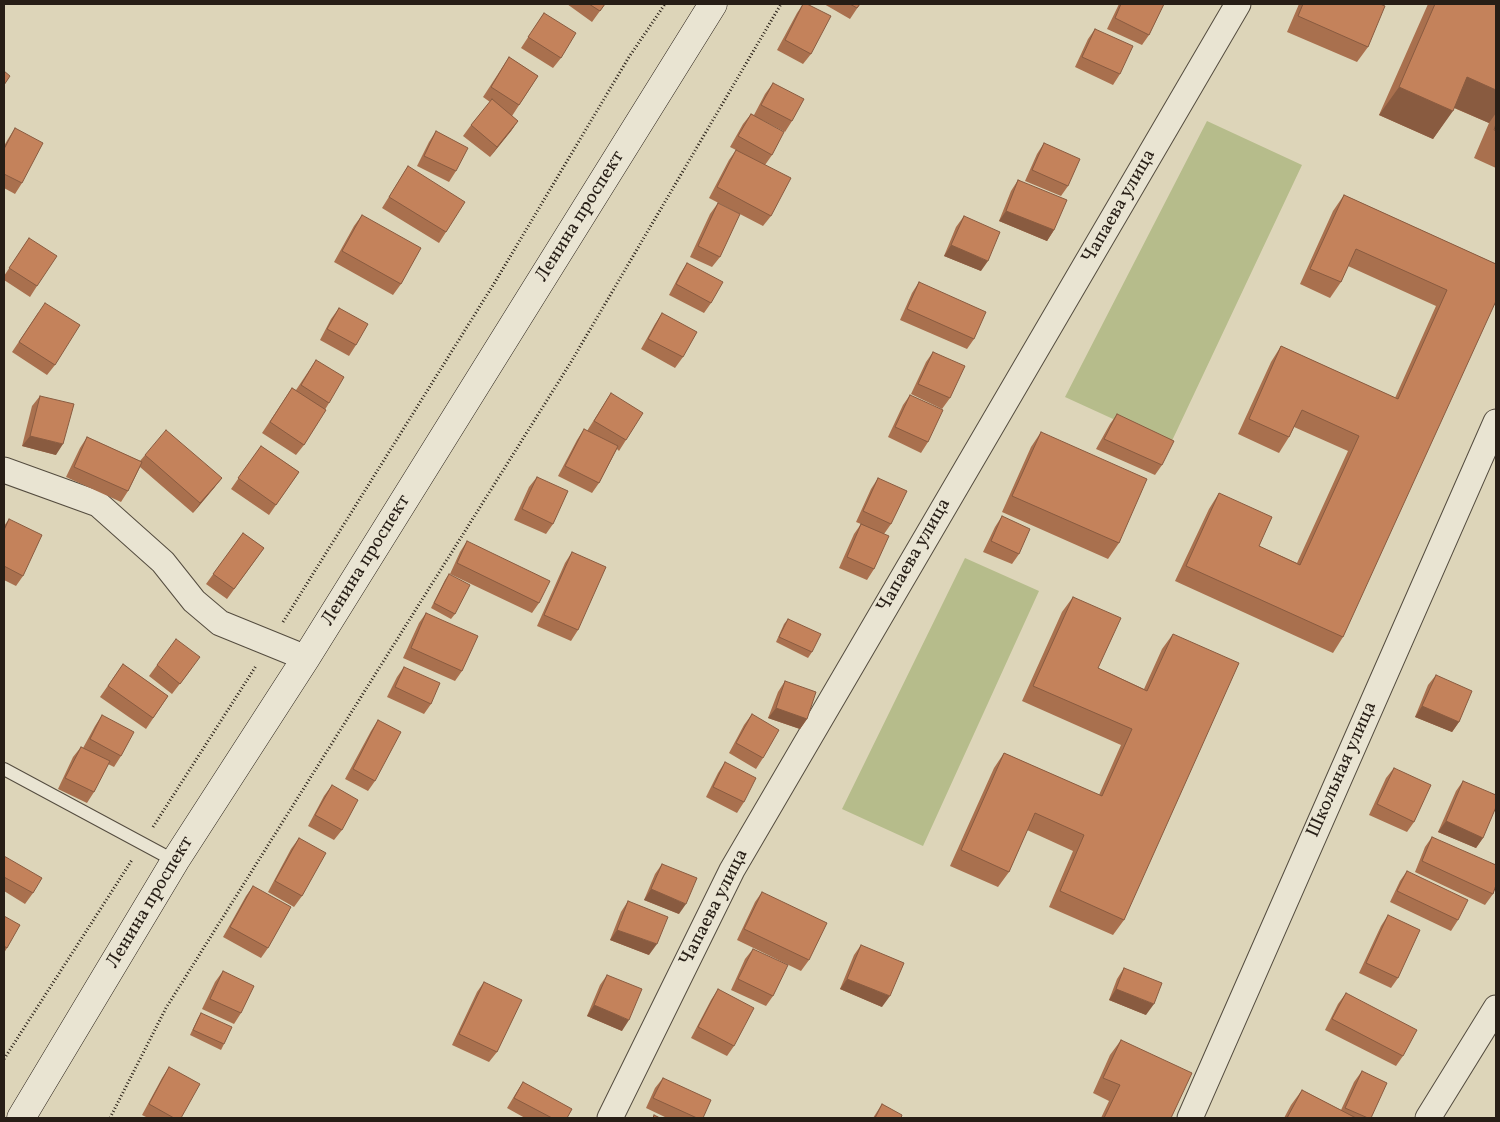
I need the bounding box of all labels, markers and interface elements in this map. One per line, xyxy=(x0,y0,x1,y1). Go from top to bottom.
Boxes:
street label: Чапаева улица xyxy=(1078,146,1162,268)
street label: Ленина проспект xyxy=(532,147,630,287)
street label: Ленина проспект xyxy=(318,491,416,631)
street label: Чапаева улица xyxy=(873,495,957,617)
street label: Школьная улица xyxy=(1303,699,1383,841)
street label: Ленина проспект xyxy=(103,833,199,973)
street label: Чапаева улица xyxy=(676,846,754,970)

